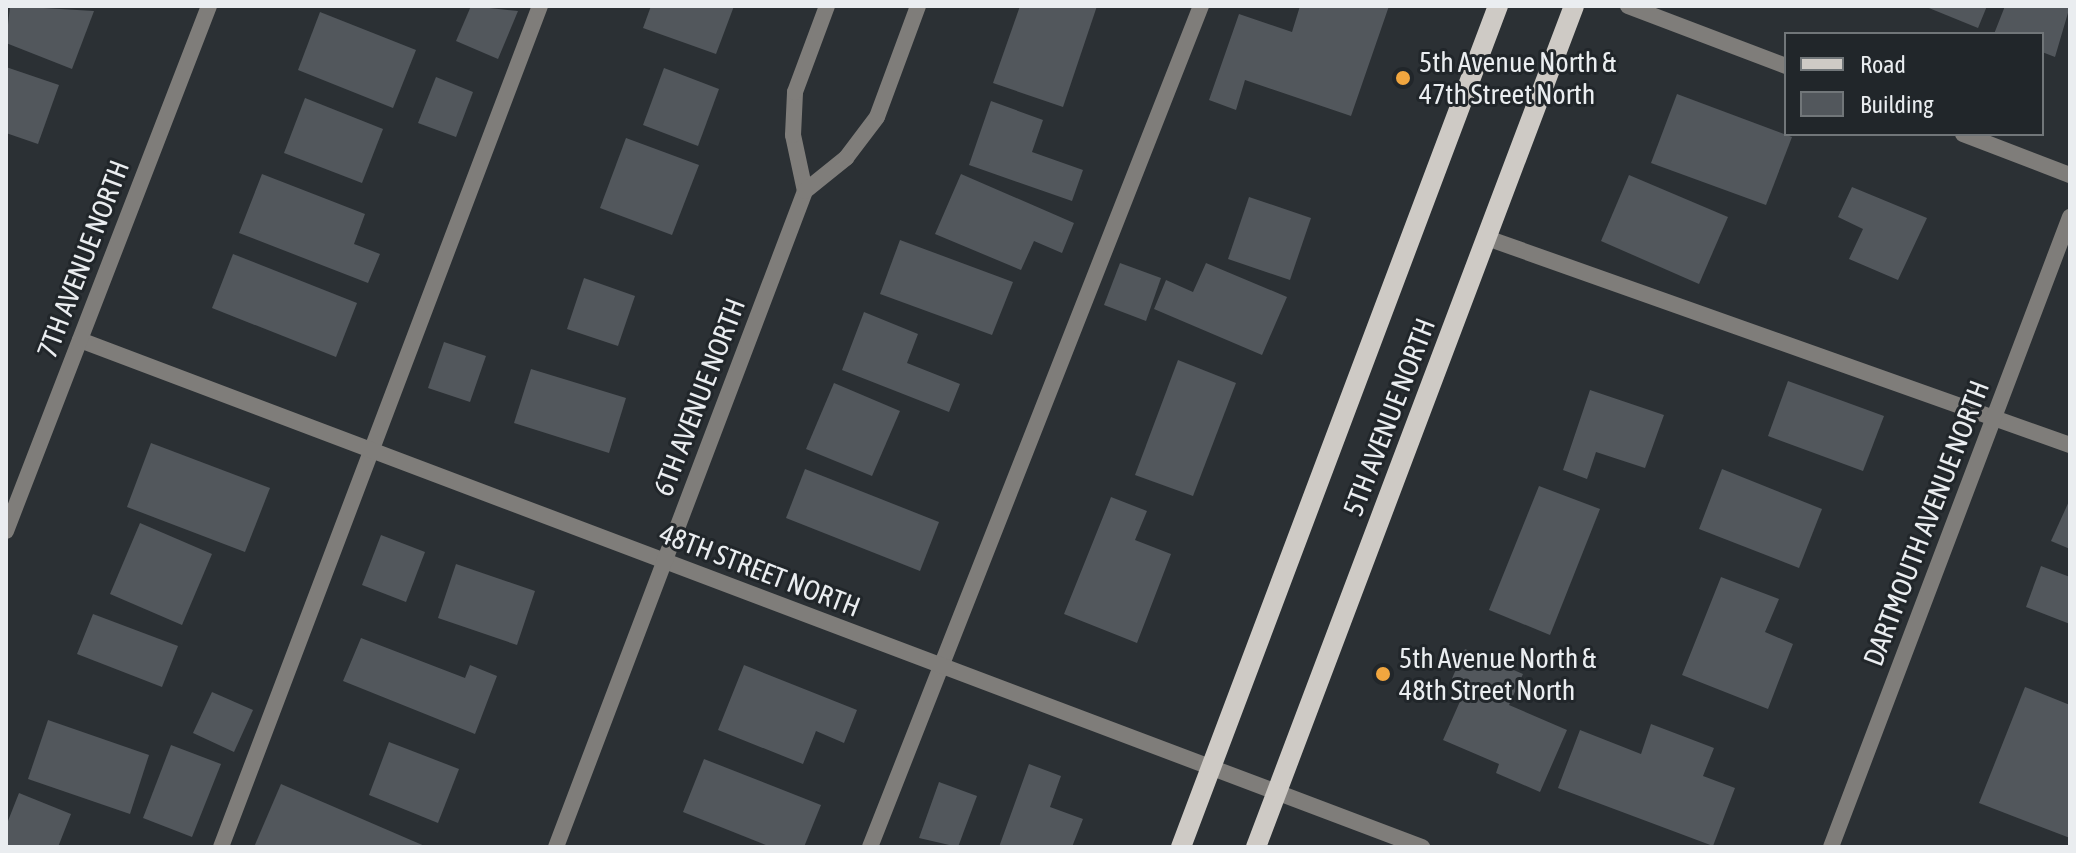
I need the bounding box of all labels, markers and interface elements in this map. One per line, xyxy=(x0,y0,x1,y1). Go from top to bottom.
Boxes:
legend xyxy=(1784,32,2044,136)
place label: 5th Avenue North & 47th Street North xyxy=(1419,45,1617,111)
text: Road xyxy=(1860,51,1906,78)
marker: 5th Avenue North & 47th Street North xyxy=(1394,69,1412,87)
text: Building xyxy=(1860,91,1933,118)
street label: 7TH AVENUE NORTH xyxy=(30,156,136,362)
street label: 6TH AVENUE NORTH xyxy=(646,294,752,500)
street label: 5TH AVENUE NORTH xyxy=(1336,314,1442,520)
street label: DARTMOUTH AVENUE NORTH xyxy=(1856,376,1996,670)
street label: 48TH STREET NORTH xyxy=(655,516,865,624)
place label: 5th Avenue North & 48th Street North xyxy=(1399,641,1597,707)
marker: 5th Avenue North & 48th Street North xyxy=(1374,665,1392,683)

